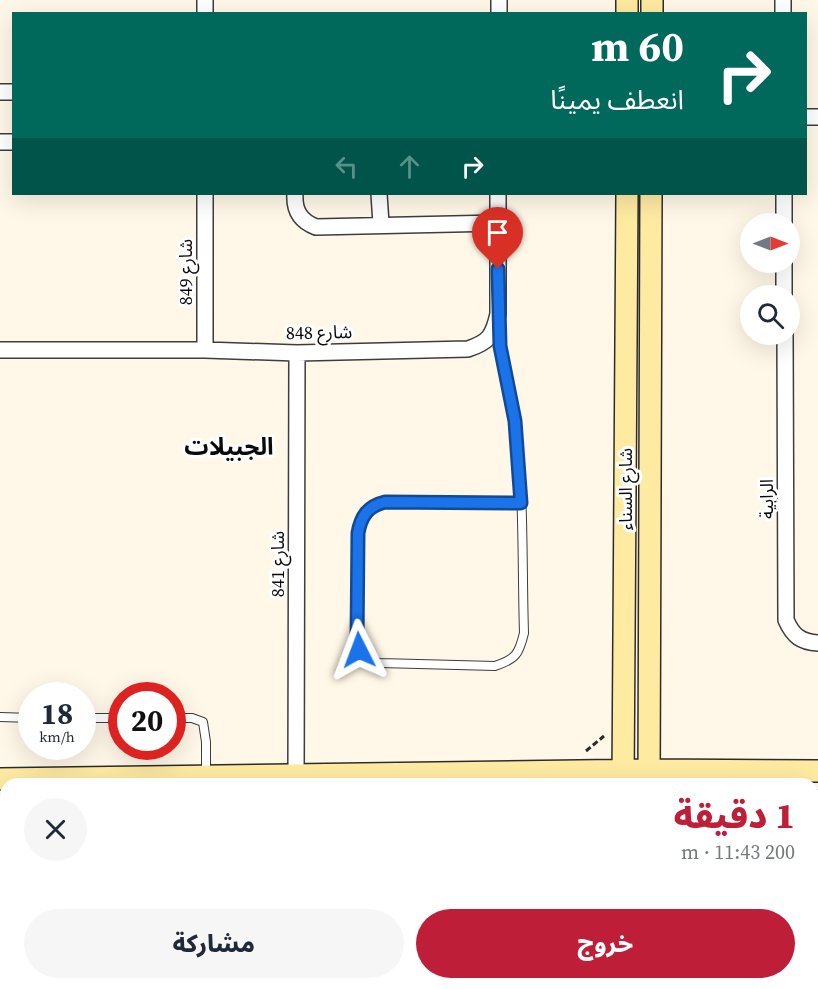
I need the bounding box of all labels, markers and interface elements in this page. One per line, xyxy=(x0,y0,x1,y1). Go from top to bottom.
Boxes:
text: 60 m xyxy=(591,17,684,75)
icon: right xyxy=(705,36,783,114)
text: انعطف يمينًا xyxy=(550,81,684,118)
icon: left xyxy=(330,150,363,183)
icon: ahead xyxy=(393,150,426,183)
icon: right xyxy=(456,150,489,183)
pin xyxy=(472,207,523,269)
north arrow xyxy=(740,213,800,273)
map controls xyxy=(740,213,800,345)
icon: arrive xyxy=(481,216,514,249)
street label: شارع 849 xyxy=(173,239,200,305)
button: search xyxy=(740,285,800,345)
street label: شارع 848 xyxy=(286,319,352,347)
district label: الجبيلات xyxy=(184,430,274,463)
street label: شارع السناء xyxy=(613,448,640,530)
street label: الرابية xyxy=(754,479,779,519)
street label: شارع 841 xyxy=(265,531,292,597)
position arrow xyxy=(327,618,391,682)
speed limit sign: 20 xyxy=(108,682,186,760)
text: 18 xyxy=(41,693,73,734)
text: km/h xyxy=(39,726,75,747)
text: 1 دقيقة xyxy=(674,791,795,840)
button: close xyxy=(24,798,87,861)
text: 200 m · 11:43 xyxy=(681,838,795,866)
button: مشاركة xyxy=(24,909,404,978)
button: خروج xyxy=(416,909,795,978)

